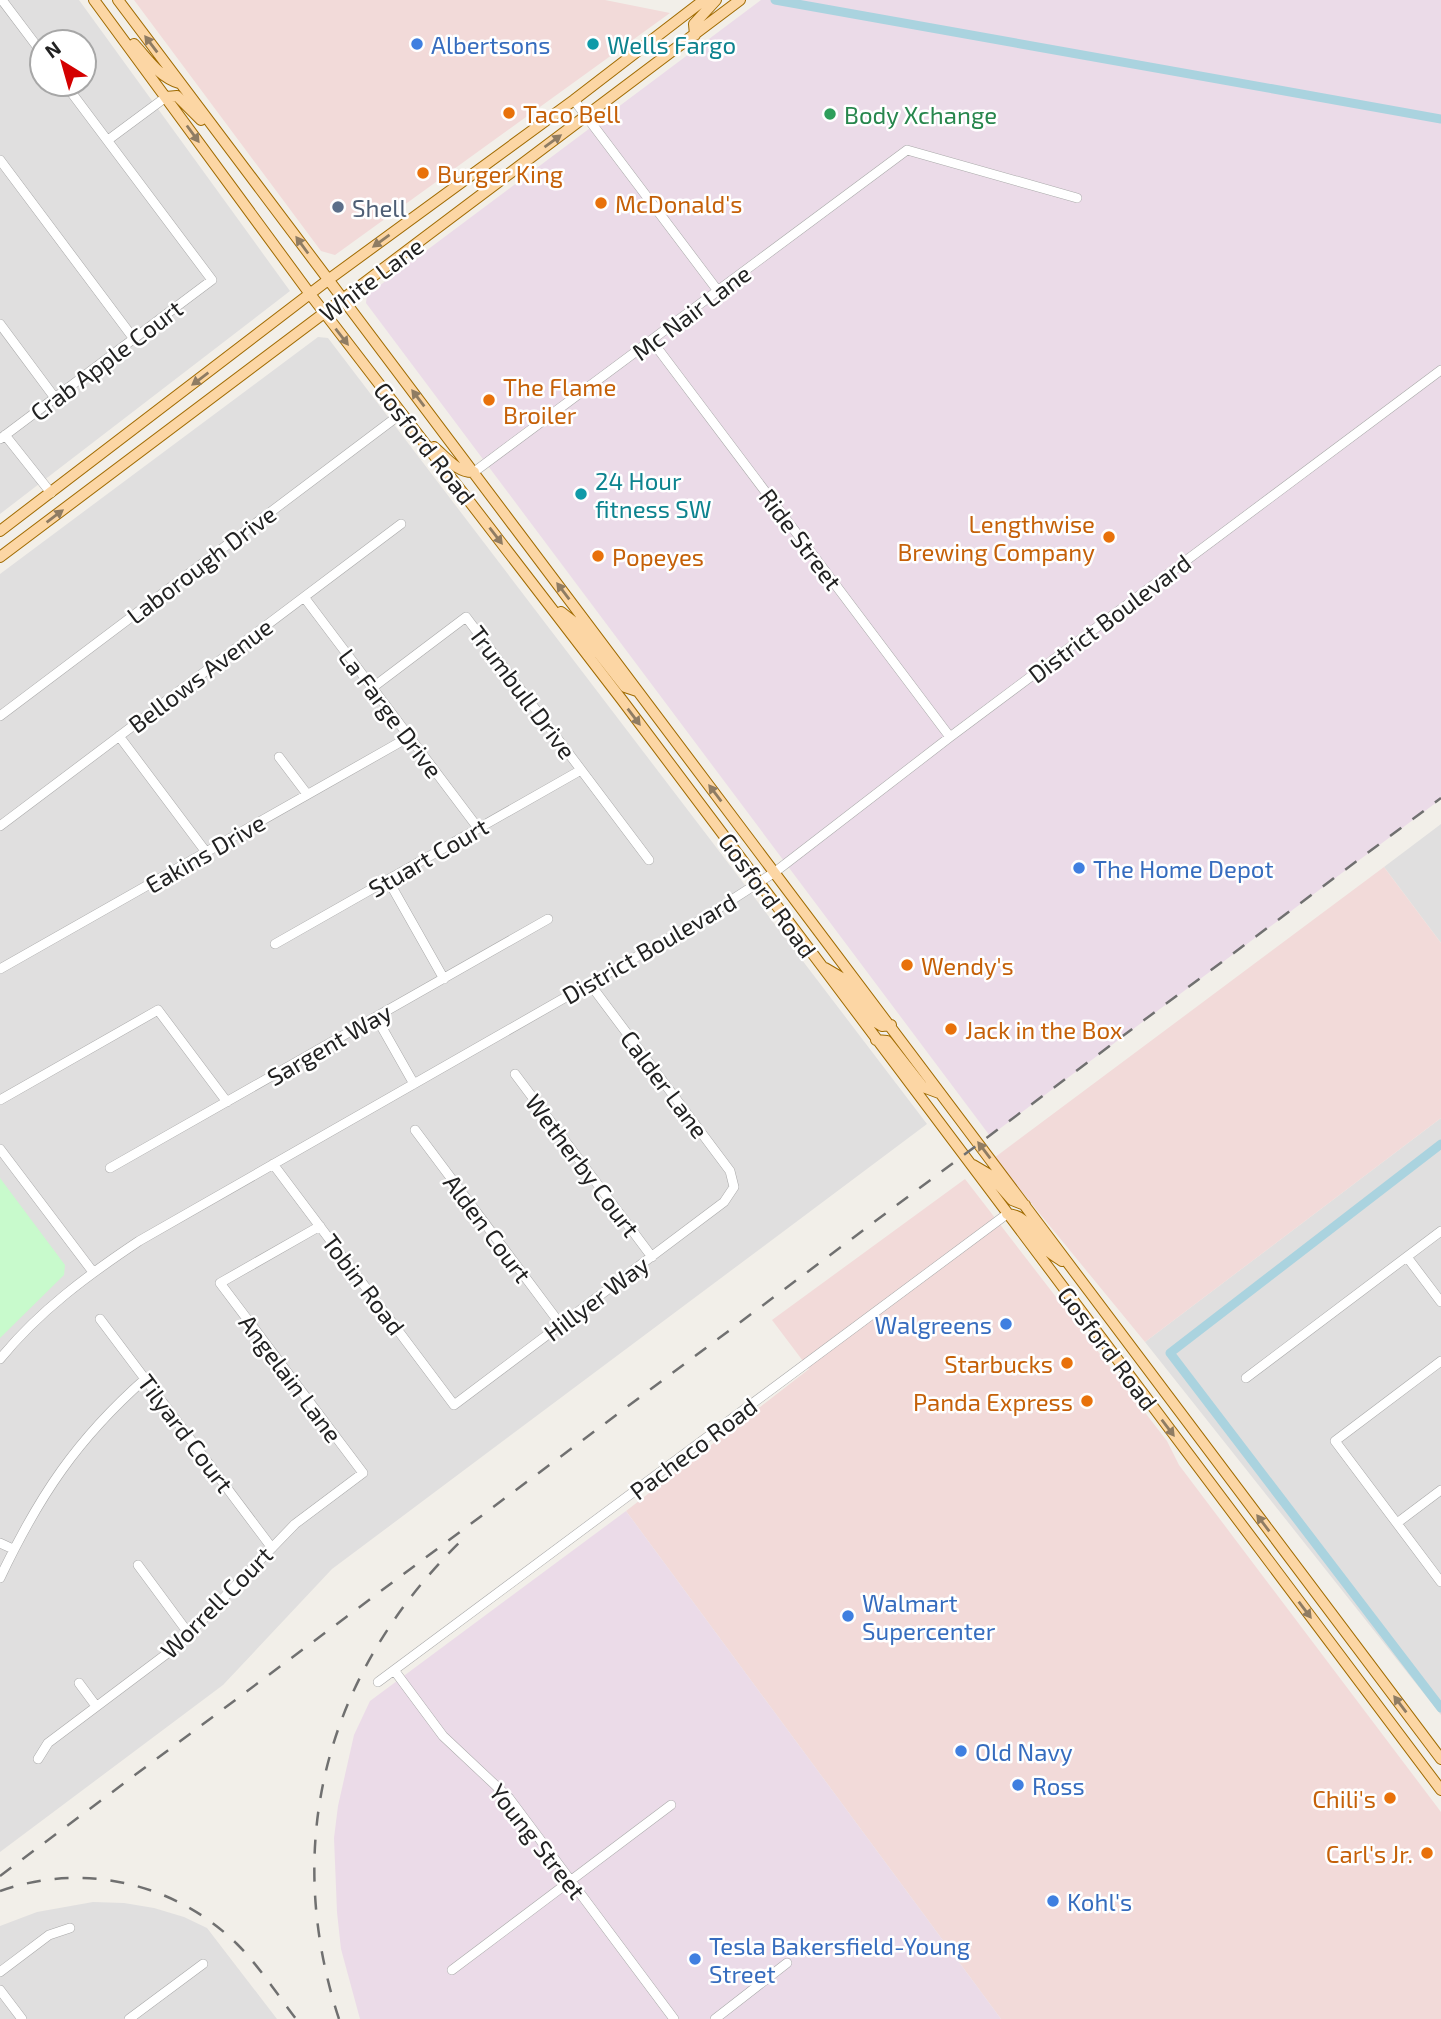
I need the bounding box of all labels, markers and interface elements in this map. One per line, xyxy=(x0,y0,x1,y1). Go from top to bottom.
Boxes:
north arrow xyxy=(28,28,98,98)
place label: Albertsons xyxy=(431,30,550,59)
place label: Wells Fargo xyxy=(607,30,736,59)
one-way arrow xyxy=(144,35,158,53)
text: N xyxy=(40,36,65,62)
marker: Albertsons xyxy=(409,36,425,52)
marker: Wells Fargo xyxy=(585,36,601,52)
place label: Taco Bell xyxy=(523,99,620,128)
place label: Body Xchange xyxy=(844,100,997,129)
marker: Taco Bell xyxy=(501,105,517,121)
marker: Body Xchange xyxy=(822,106,838,122)
one-way arrow xyxy=(186,125,200,143)
one-way arrow xyxy=(544,134,562,148)
place label: Burger King xyxy=(437,159,563,188)
marker: Burger King xyxy=(415,165,431,181)
place label: McDonald's xyxy=(615,189,743,218)
place label: Shell xyxy=(352,193,407,222)
marker: McDonald's xyxy=(593,195,609,211)
marker: Shell xyxy=(330,199,346,215)
street label: White Lane xyxy=(313,231,429,327)
one-way arrow xyxy=(372,234,390,248)
one-way arrow xyxy=(295,236,309,255)
street label: Mc Nair Lane xyxy=(626,258,756,366)
street label: Crab Apple Court xyxy=(24,293,188,427)
one-way arrow xyxy=(335,327,350,345)
one-way arrow xyxy=(191,372,209,386)
place label: The Flame Broiler xyxy=(503,372,616,429)
street label: Gosford Road xyxy=(368,376,482,510)
one-way arrow xyxy=(411,389,425,407)
marker: The Flame Broiler xyxy=(481,392,497,408)
place label: 24 Hour fitness SW xyxy=(595,466,712,523)
street label: Ride Street xyxy=(753,483,849,595)
marker: 24 Hour fitness SW xyxy=(573,486,589,502)
street label: Laborough Drive xyxy=(121,499,281,629)
one-way arrow xyxy=(45,509,64,523)
place label: Lengthwise Brewing Company xyxy=(897,509,1095,566)
one-way arrow xyxy=(489,527,503,545)
marker: Lengthwise Brewing Company xyxy=(1101,529,1117,545)
place label: Popeyes xyxy=(612,542,704,571)
street label: District Boulevard xyxy=(1022,547,1196,689)
marker: Popeyes xyxy=(590,548,606,564)
one-way arrow xyxy=(556,582,570,601)
street label: Bellows Avenue xyxy=(122,611,278,739)
street label: Trumbull Drive xyxy=(463,620,583,764)
street label: La Farge Drive xyxy=(333,643,449,783)
one-way arrow xyxy=(627,708,641,726)
one-way arrow xyxy=(707,784,722,802)
street label: Eakins Drive xyxy=(140,807,270,899)
street label: Stuart Court xyxy=(363,811,493,903)
street label: Gosford Road xyxy=(713,827,823,963)
place label: The Home Depot xyxy=(1093,854,1274,883)
marker: The Home Depot xyxy=(1071,860,1087,876)
street label: District Boulevard xyxy=(557,886,741,1010)
place label: Wendy's xyxy=(921,951,1014,980)
marker: Wendy's xyxy=(899,957,915,973)
street label: Sargent Way xyxy=(262,997,397,1091)
place label: Jack in the Box xyxy=(965,1015,1123,1044)
marker: Jack in the Box xyxy=(943,1021,959,1037)
street label: Calder Lane xyxy=(615,1024,715,1144)
street label: Wetherby Court xyxy=(520,1088,646,1242)
one-way arrow xyxy=(977,1142,992,1160)
street label: Alden Court xyxy=(438,1168,538,1288)
street label: Tobin Road xyxy=(317,1228,411,1340)
street label: Hillyer Way xyxy=(538,1249,654,1347)
street label: Gosford Road xyxy=(1052,1280,1164,1416)
street label: Angelain Lane xyxy=(233,1308,349,1448)
place label: Walgreens xyxy=(875,1310,992,1339)
marker: Walgreens xyxy=(998,1316,1014,1332)
place label: Starbucks xyxy=(944,1349,1053,1378)
marker: Starbucks xyxy=(1059,1355,1075,1371)
street label: Tilyard Court xyxy=(132,1368,240,1498)
place label: Panda Express xyxy=(913,1387,1073,1416)
street label: Pacheco Road xyxy=(624,1391,762,1505)
marker: Panda Express xyxy=(1079,1393,1095,1409)
one-way arrow xyxy=(1161,1419,1175,1437)
one-way arrow xyxy=(1255,1514,1270,1532)
street label: Worrell Court xyxy=(154,1540,278,1664)
place label: Walmart Supercenter xyxy=(862,1588,996,1645)
one-way arrow xyxy=(1297,1601,1311,1619)
marker: Walmart Supercenter xyxy=(840,1608,856,1624)
one-way arrow xyxy=(1393,1695,1407,1713)
place label: Old Navy xyxy=(975,1737,1073,1766)
marker: Old Navy xyxy=(953,1743,969,1759)
place label: Ross xyxy=(1032,1771,1085,1800)
street label: Young Street xyxy=(484,1777,592,1905)
marker: Ross xyxy=(1010,1777,1026,1793)
place label: Chili's xyxy=(1312,1784,1376,1813)
marker: Chili's xyxy=(1382,1790,1398,1806)
place label: Carl's Jr. xyxy=(1326,1839,1413,1868)
marker: Carl's Jr. xyxy=(1419,1845,1435,1861)
place label: Kohl's xyxy=(1067,1887,1132,1916)
marker: Kohl's xyxy=(1045,1893,1061,1909)
place label: Tesla Bakersfield-Young Street xyxy=(709,1931,970,1988)
marker: Tesla Bakersfield-Young Street xyxy=(687,1951,703,1967)

